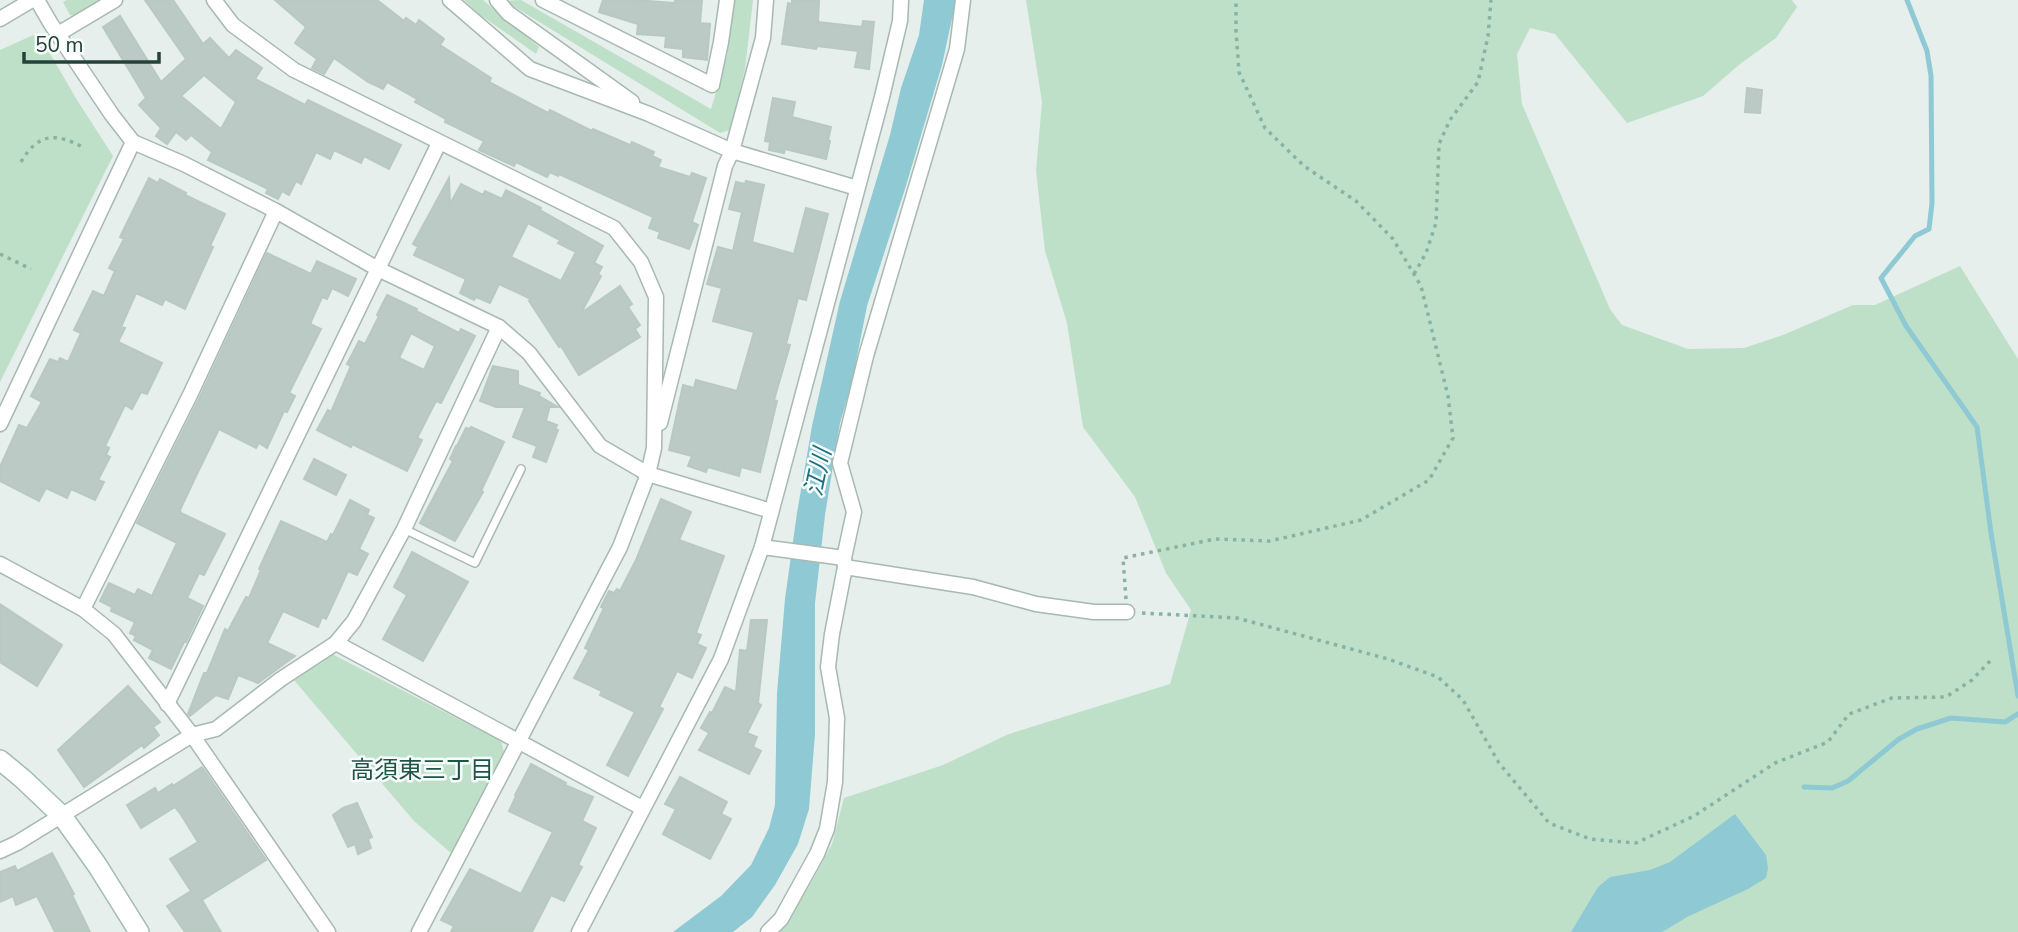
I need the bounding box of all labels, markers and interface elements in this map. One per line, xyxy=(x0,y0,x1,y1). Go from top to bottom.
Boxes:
scale bar xyxy=(24,21,159,65)
text: 50 m xyxy=(35,31,84,59)
water label: 江川 xyxy=(797,442,839,499)
district label: 高須東三丁目 xyxy=(350,754,494,786)

